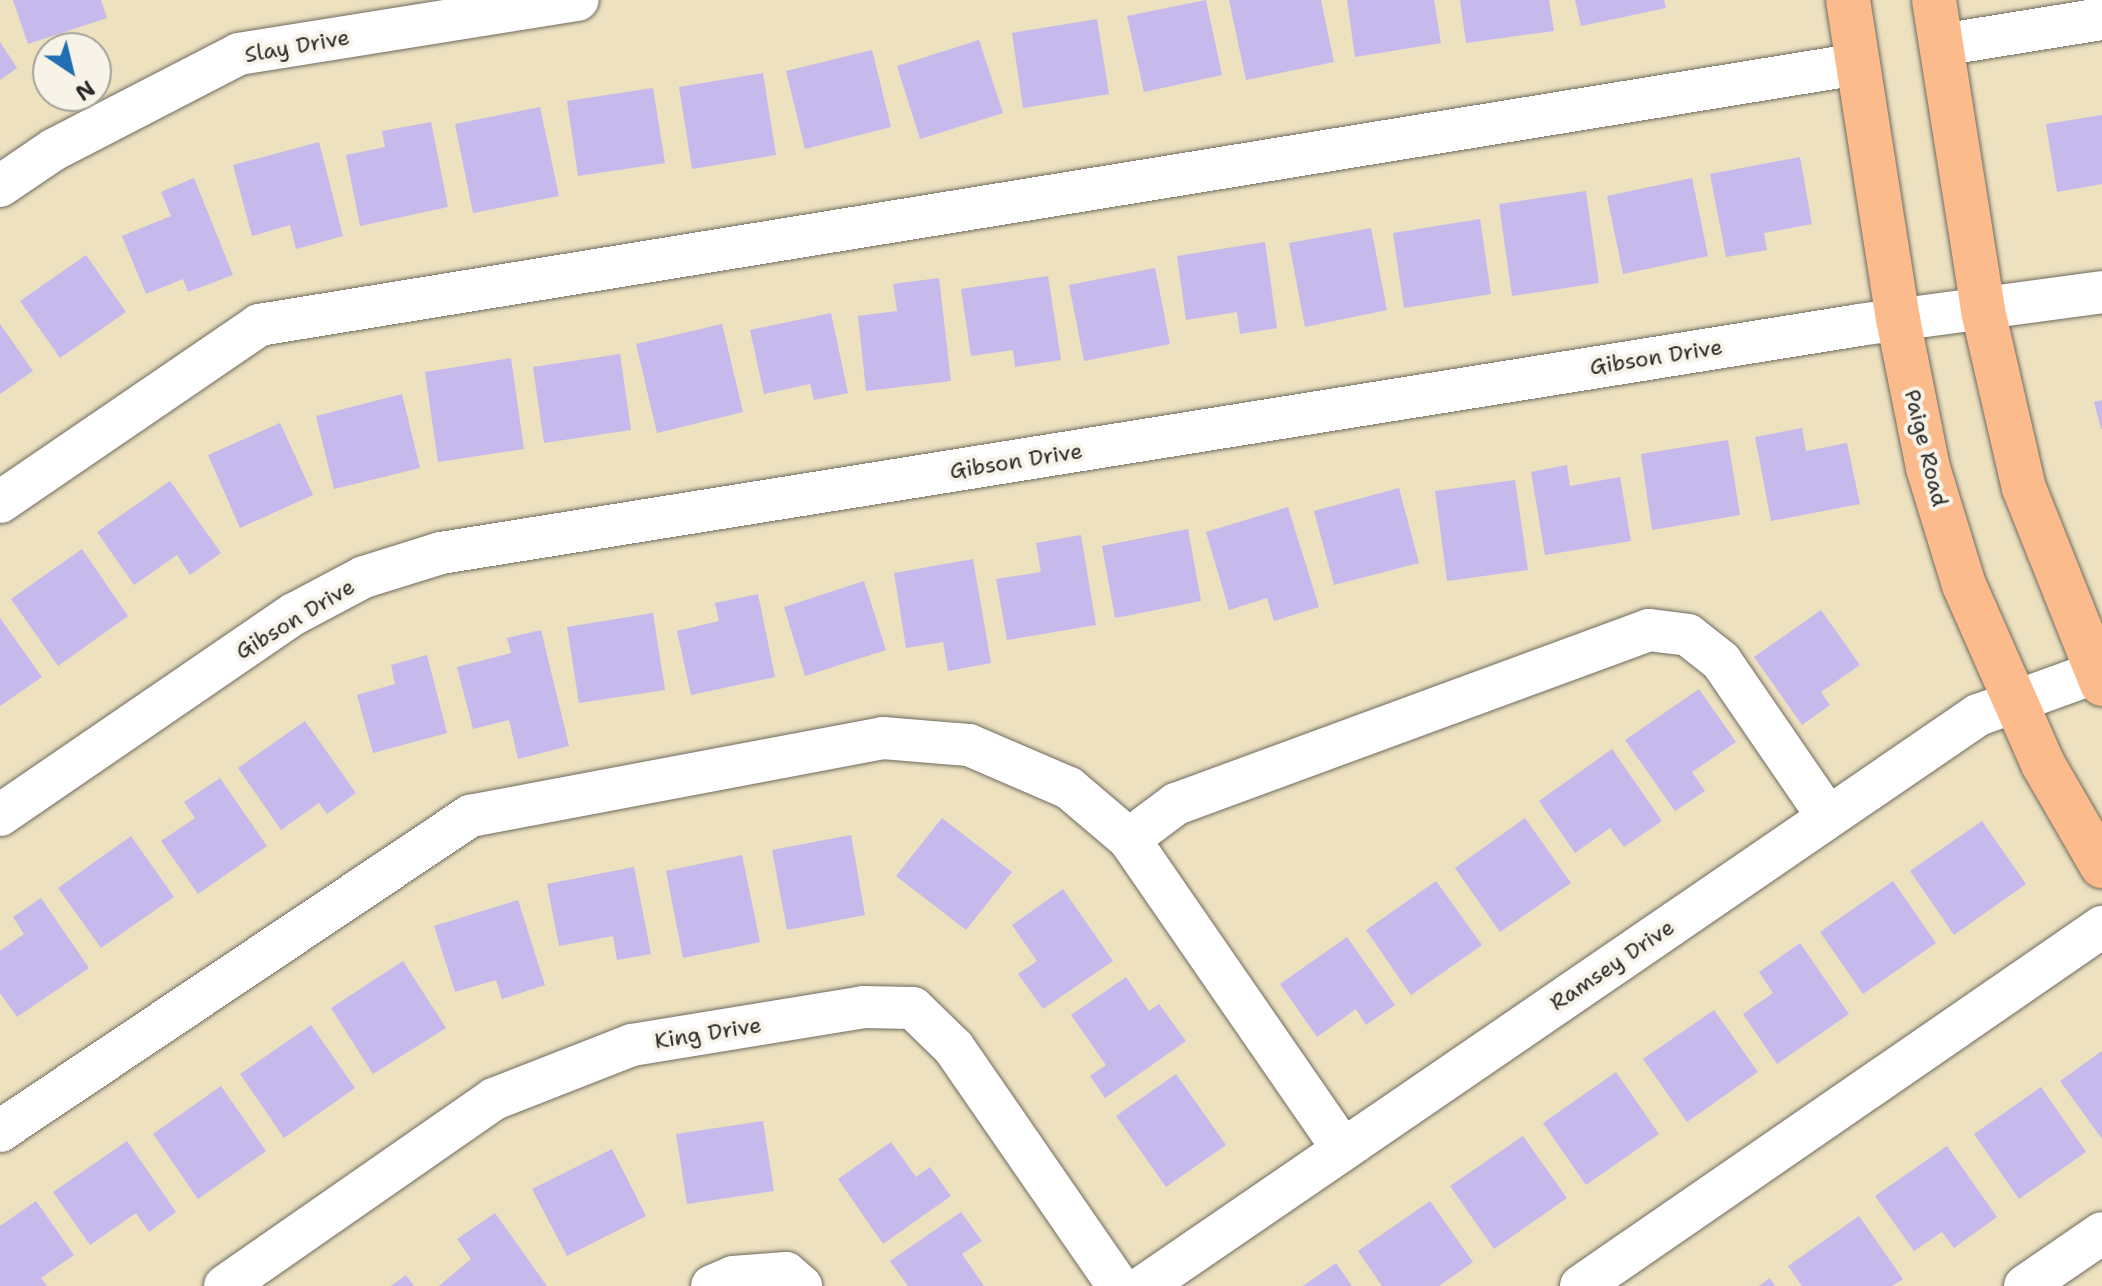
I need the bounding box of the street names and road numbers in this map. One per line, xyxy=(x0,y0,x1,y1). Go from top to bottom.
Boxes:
street label: Slay Drive xyxy=(242,24,352,68)
street label: Gibson Drive xyxy=(1588,333,1724,381)
street label: Paige Road xyxy=(1899,387,1953,509)
street label: Gibson Drive xyxy=(948,437,1084,485)
street label: Gibson Drive xyxy=(231,573,359,665)
street label: Ramsey Drive xyxy=(1545,914,1679,1016)
street label: King Drive xyxy=(653,1012,763,1054)

